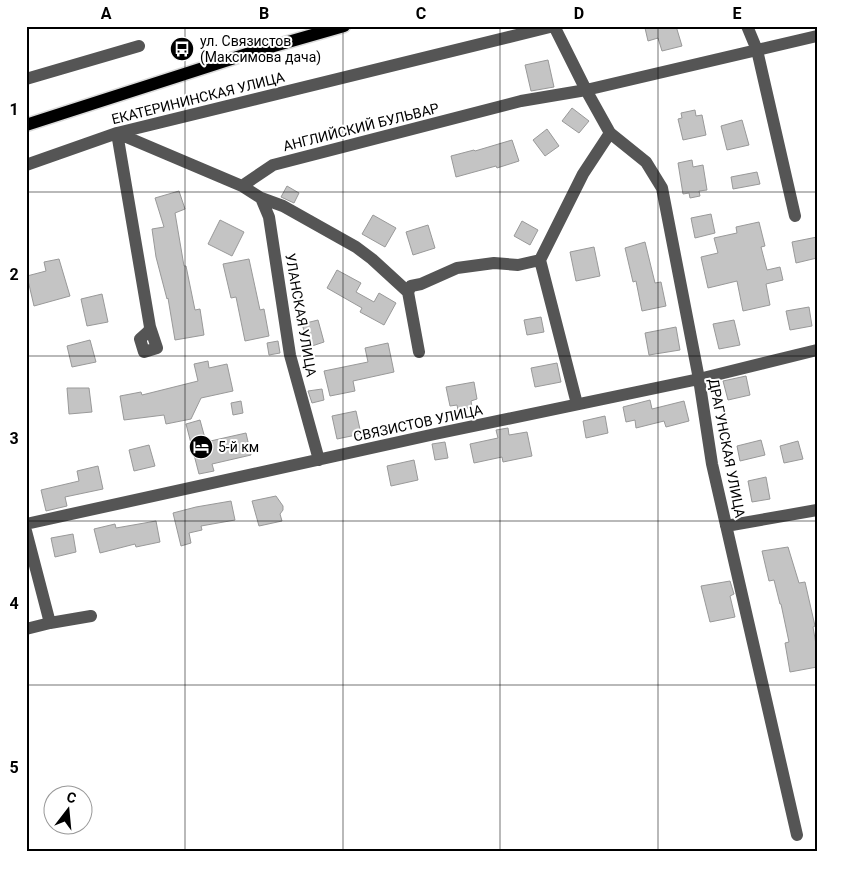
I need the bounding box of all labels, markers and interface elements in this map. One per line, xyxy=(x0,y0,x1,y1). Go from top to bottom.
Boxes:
text: A xyxy=(101,4,112,23)
text: B xyxy=(259,4,269,23)
text: C xyxy=(416,4,426,23)
text: D xyxy=(574,4,584,23)
text: E xyxy=(733,4,742,23)
place label: ул. Связистов (Максимова дача) xyxy=(200,33,321,66)
bus stop icon: ул. Связистов (Максимова дача) xyxy=(169,36,195,62)
street label: ЕКАТЕРИНИНСКАЯ УЛИЦА xyxy=(110,69,286,127)
text: 1 xyxy=(9,100,19,119)
street label: АНГЛИЙСКИЙ БУЛЬВАР xyxy=(281,100,441,154)
street label: УЛАНСКАЯ УЛИЦА xyxy=(282,252,320,378)
text: 2 xyxy=(9,265,19,284)
street label: ДРАГУНСКАЯ УЛИЦА xyxy=(706,377,748,519)
street label: СВЯЗИСТОВ УЛИЦА xyxy=(352,401,484,445)
text: 3 xyxy=(9,429,19,448)
hotel icon: 5-й км xyxy=(188,434,214,460)
place label: 5-й км xyxy=(218,439,259,455)
text: 4 xyxy=(9,594,19,613)
text: 5 xyxy=(9,758,19,777)
north arrow xyxy=(42,784,92,834)
text: С xyxy=(65,789,78,806)

